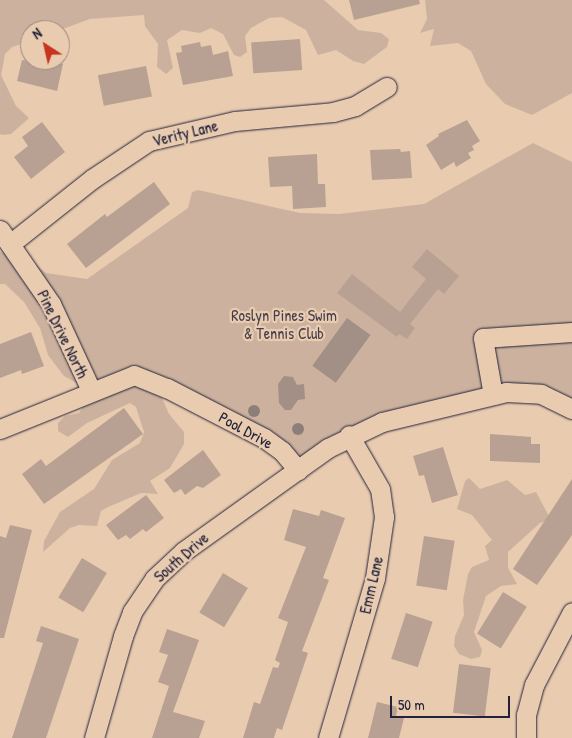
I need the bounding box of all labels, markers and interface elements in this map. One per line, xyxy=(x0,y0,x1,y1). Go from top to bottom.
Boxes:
north arrow xyxy=(20,20,70,70)
text: N xyxy=(28,23,45,43)
street label: Verity Lane xyxy=(150,116,220,150)
street label: Pine Drive North xyxy=(33,287,93,381)
park label: Roslyn Pines Swim & Tennis Club xyxy=(231,305,337,343)
street label: Pool Drive xyxy=(216,407,276,453)
street label: South Drive xyxy=(150,528,212,586)
street label: Emm Lane xyxy=(355,554,387,616)
scale bar xyxy=(392,686,512,718)
text: 50 m xyxy=(398,694,425,715)

